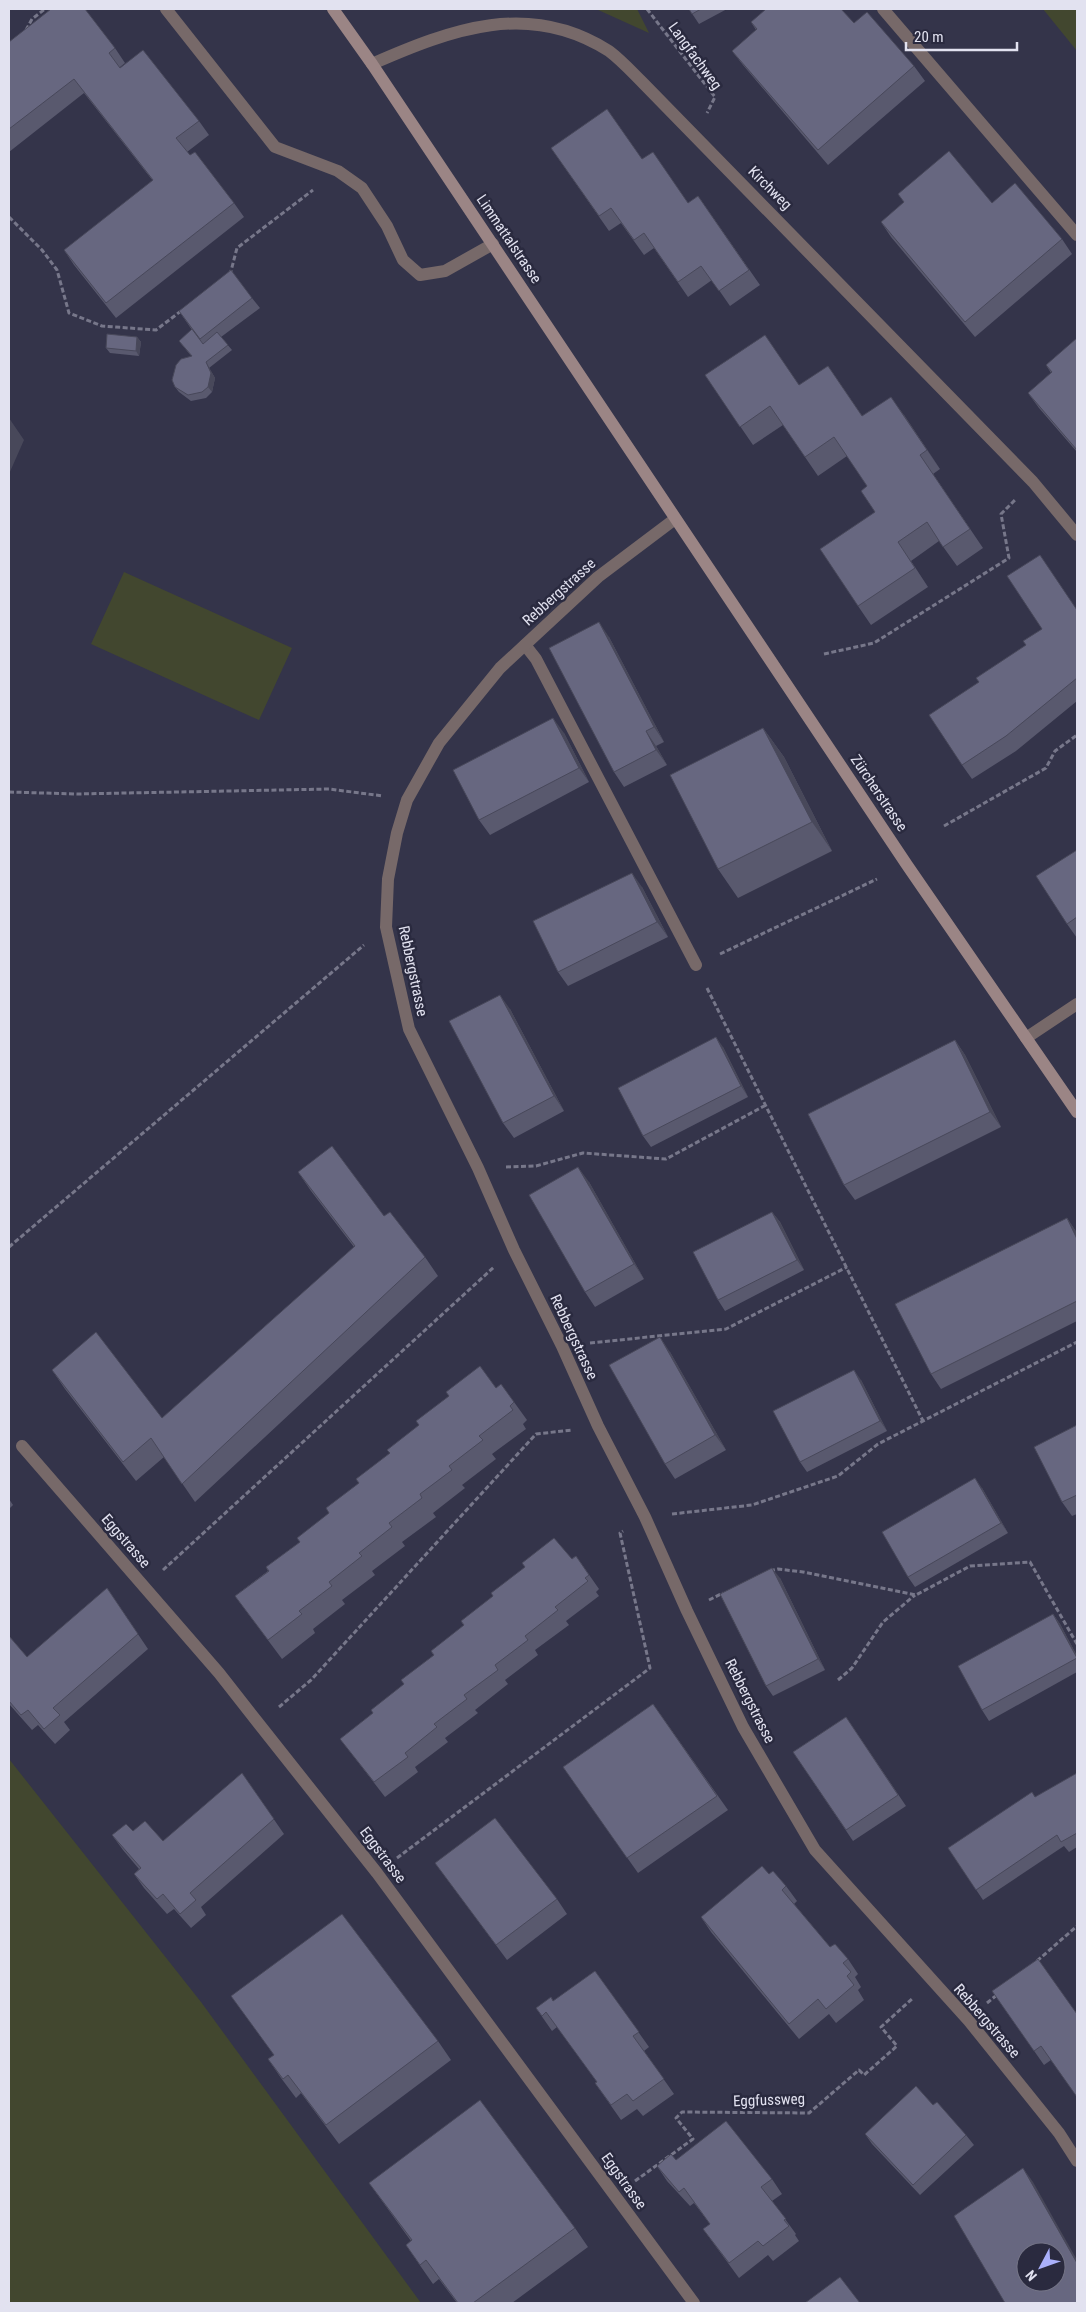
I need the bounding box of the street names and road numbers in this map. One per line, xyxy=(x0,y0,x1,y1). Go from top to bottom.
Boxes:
street label: Langfachweg xyxy=(664,19,726,93)
street label: Kirchweg xyxy=(744,162,796,214)
street label: Limmattalstrasse xyxy=(473,191,545,287)
street label: Rebbergstrasse xyxy=(519,554,599,630)
street label: Zürcherstrasse xyxy=(847,751,911,835)
street label: Rebbergstrasse xyxy=(395,924,431,1018)
street label: Rebbergstrasse xyxy=(546,1291,602,1383)
street label: Eggstrasse xyxy=(98,1510,154,1572)
street label: Rebbergstrasse xyxy=(721,1656,779,1746)
street label: Eggstrasse xyxy=(356,1823,410,1887)
street label: Rebbergstrasse xyxy=(950,1980,1024,2062)
street label: Eggfussweg xyxy=(733,2090,805,2110)
street label: Eggstrasse xyxy=(597,2149,651,2213)

